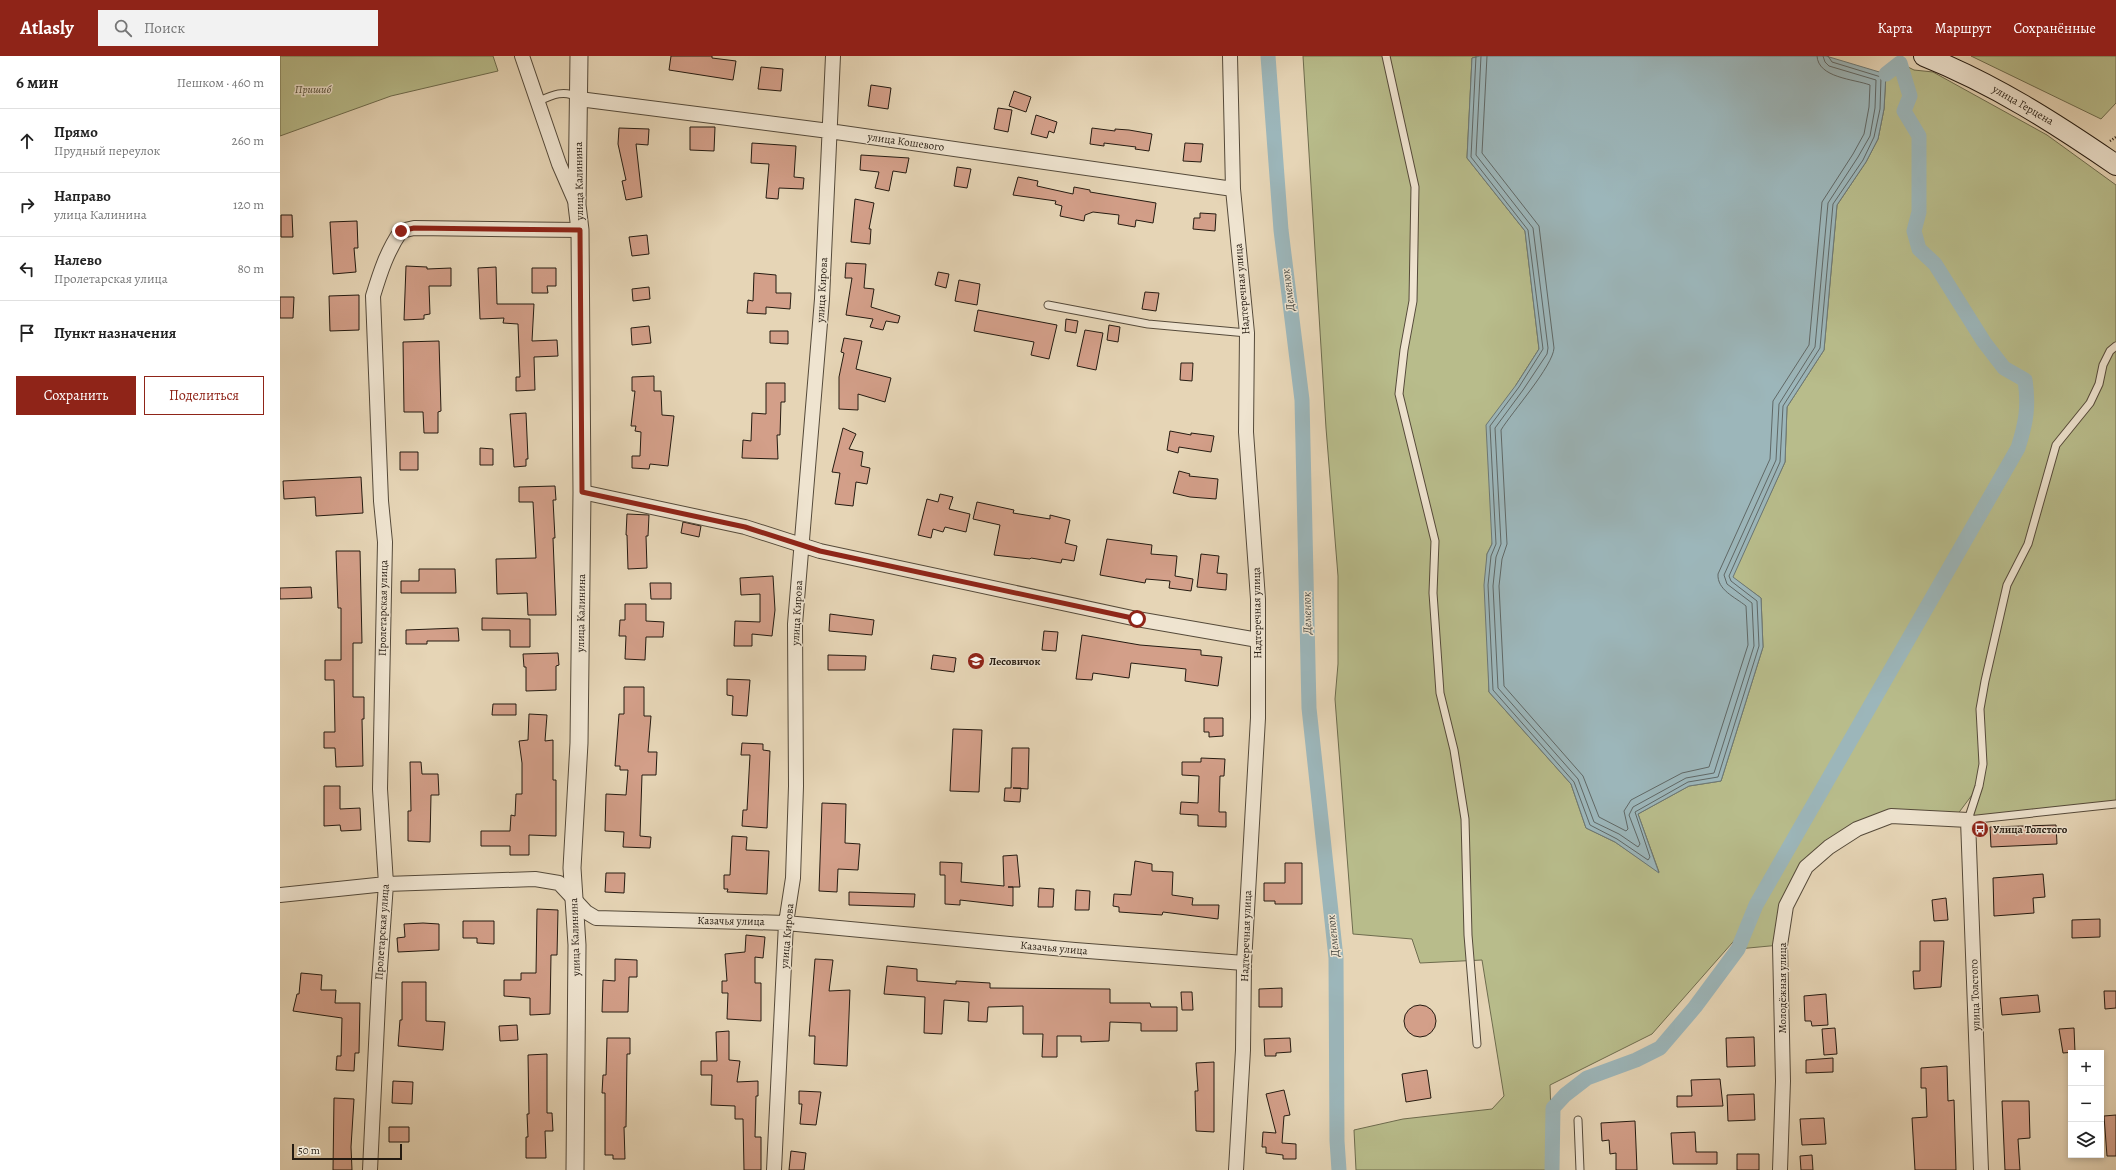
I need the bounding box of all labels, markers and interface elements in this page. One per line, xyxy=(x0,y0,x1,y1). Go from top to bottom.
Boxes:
search box xyxy=(98,10,378,46)
text: Atlasly xyxy=(20,15,74,41)
icon: search xyxy=(112,17,134,39)
text: Поиск xyxy=(144,18,185,38)
text: Карта xyxy=(1878,19,1913,38)
text: Маршрут xyxy=(1935,19,1991,38)
text: Сохранённые xyxy=(2013,19,2096,38)
text: 6 мин xyxy=(16,71,58,94)
text: Пешком · 460 m xyxy=(177,74,264,91)
street label: улица Герцена xyxy=(1989,81,2057,129)
park label: Пришиб xyxy=(295,82,333,97)
text: Прямо xyxy=(54,122,98,142)
street label: улица Кошевого xyxy=(866,129,946,155)
icon: ahead xyxy=(16,130,38,152)
text: 260 m xyxy=(231,132,264,149)
street label: улица Калинина xyxy=(571,141,587,221)
text: Прудный переулок xyxy=(54,142,160,159)
text: Направо xyxy=(54,186,111,206)
icon: right xyxy=(16,194,38,216)
text: 120 m xyxy=(233,196,264,213)
text: улица Калинина xyxy=(54,206,147,223)
route end xyxy=(392,222,410,240)
street label: Надтеречная улица xyxy=(1230,242,1253,335)
text: Налево xyxy=(54,250,102,270)
street label: улица Кирова xyxy=(813,256,831,324)
icon: left xyxy=(16,258,38,280)
text: 80 m xyxy=(237,260,264,277)
water label: Деменюк xyxy=(1277,267,1299,313)
text: Пролетарская улица xyxy=(54,270,168,287)
icon: arrive xyxy=(16,322,38,344)
text: Пункт назначения xyxy=(54,323,176,343)
button: Сохранить xyxy=(16,376,136,415)
button: Поделиться xyxy=(144,376,264,415)
street label: Пролетарская улица xyxy=(375,559,391,656)
street label: Надтеречная улица xyxy=(1249,566,1265,659)
street label: улица Калинина xyxy=(573,573,589,653)
street label: улица Кирова xyxy=(788,579,806,647)
water label: Деменюк xyxy=(1299,591,1315,635)
route start xyxy=(1128,610,1146,628)
school or university icon: Лесовичок xyxy=(966,651,986,671)
place label: Лесовичок xyxy=(989,654,1040,669)
bus stop icon: Улица Толстого xyxy=(1970,819,1990,839)
place label: Улица Толстого xyxy=(1993,822,2068,837)
street label: Пролетарская улица xyxy=(371,883,393,981)
street label: Надтеречная улица xyxy=(1237,889,1255,982)
street label: улица Калинина xyxy=(566,897,584,977)
street label: улица Кирова xyxy=(777,902,797,970)
street label: Казачья улица xyxy=(697,913,766,929)
water label: Деменюк xyxy=(1323,914,1343,959)
street label: Казачья улица xyxy=(1020,938,1089,958)
street label: Молодёжная улица xyxy=(1775,941,1790,1034)
street label: улица Толстого xyxy=(1966,958,1984,1032)
map controls xyxy=(2068,1050,2104,1158)
button: + xyxy=(2068,1050,2104,1086)
button: − xyxy=(2068,1086,2104,1122)
button: layers xyxy=(2068,1122,2104,1158)
scale bar xyxy=(292,1142,402,1161)
text: 50 m xyxy=(298,1143,320,1158)

